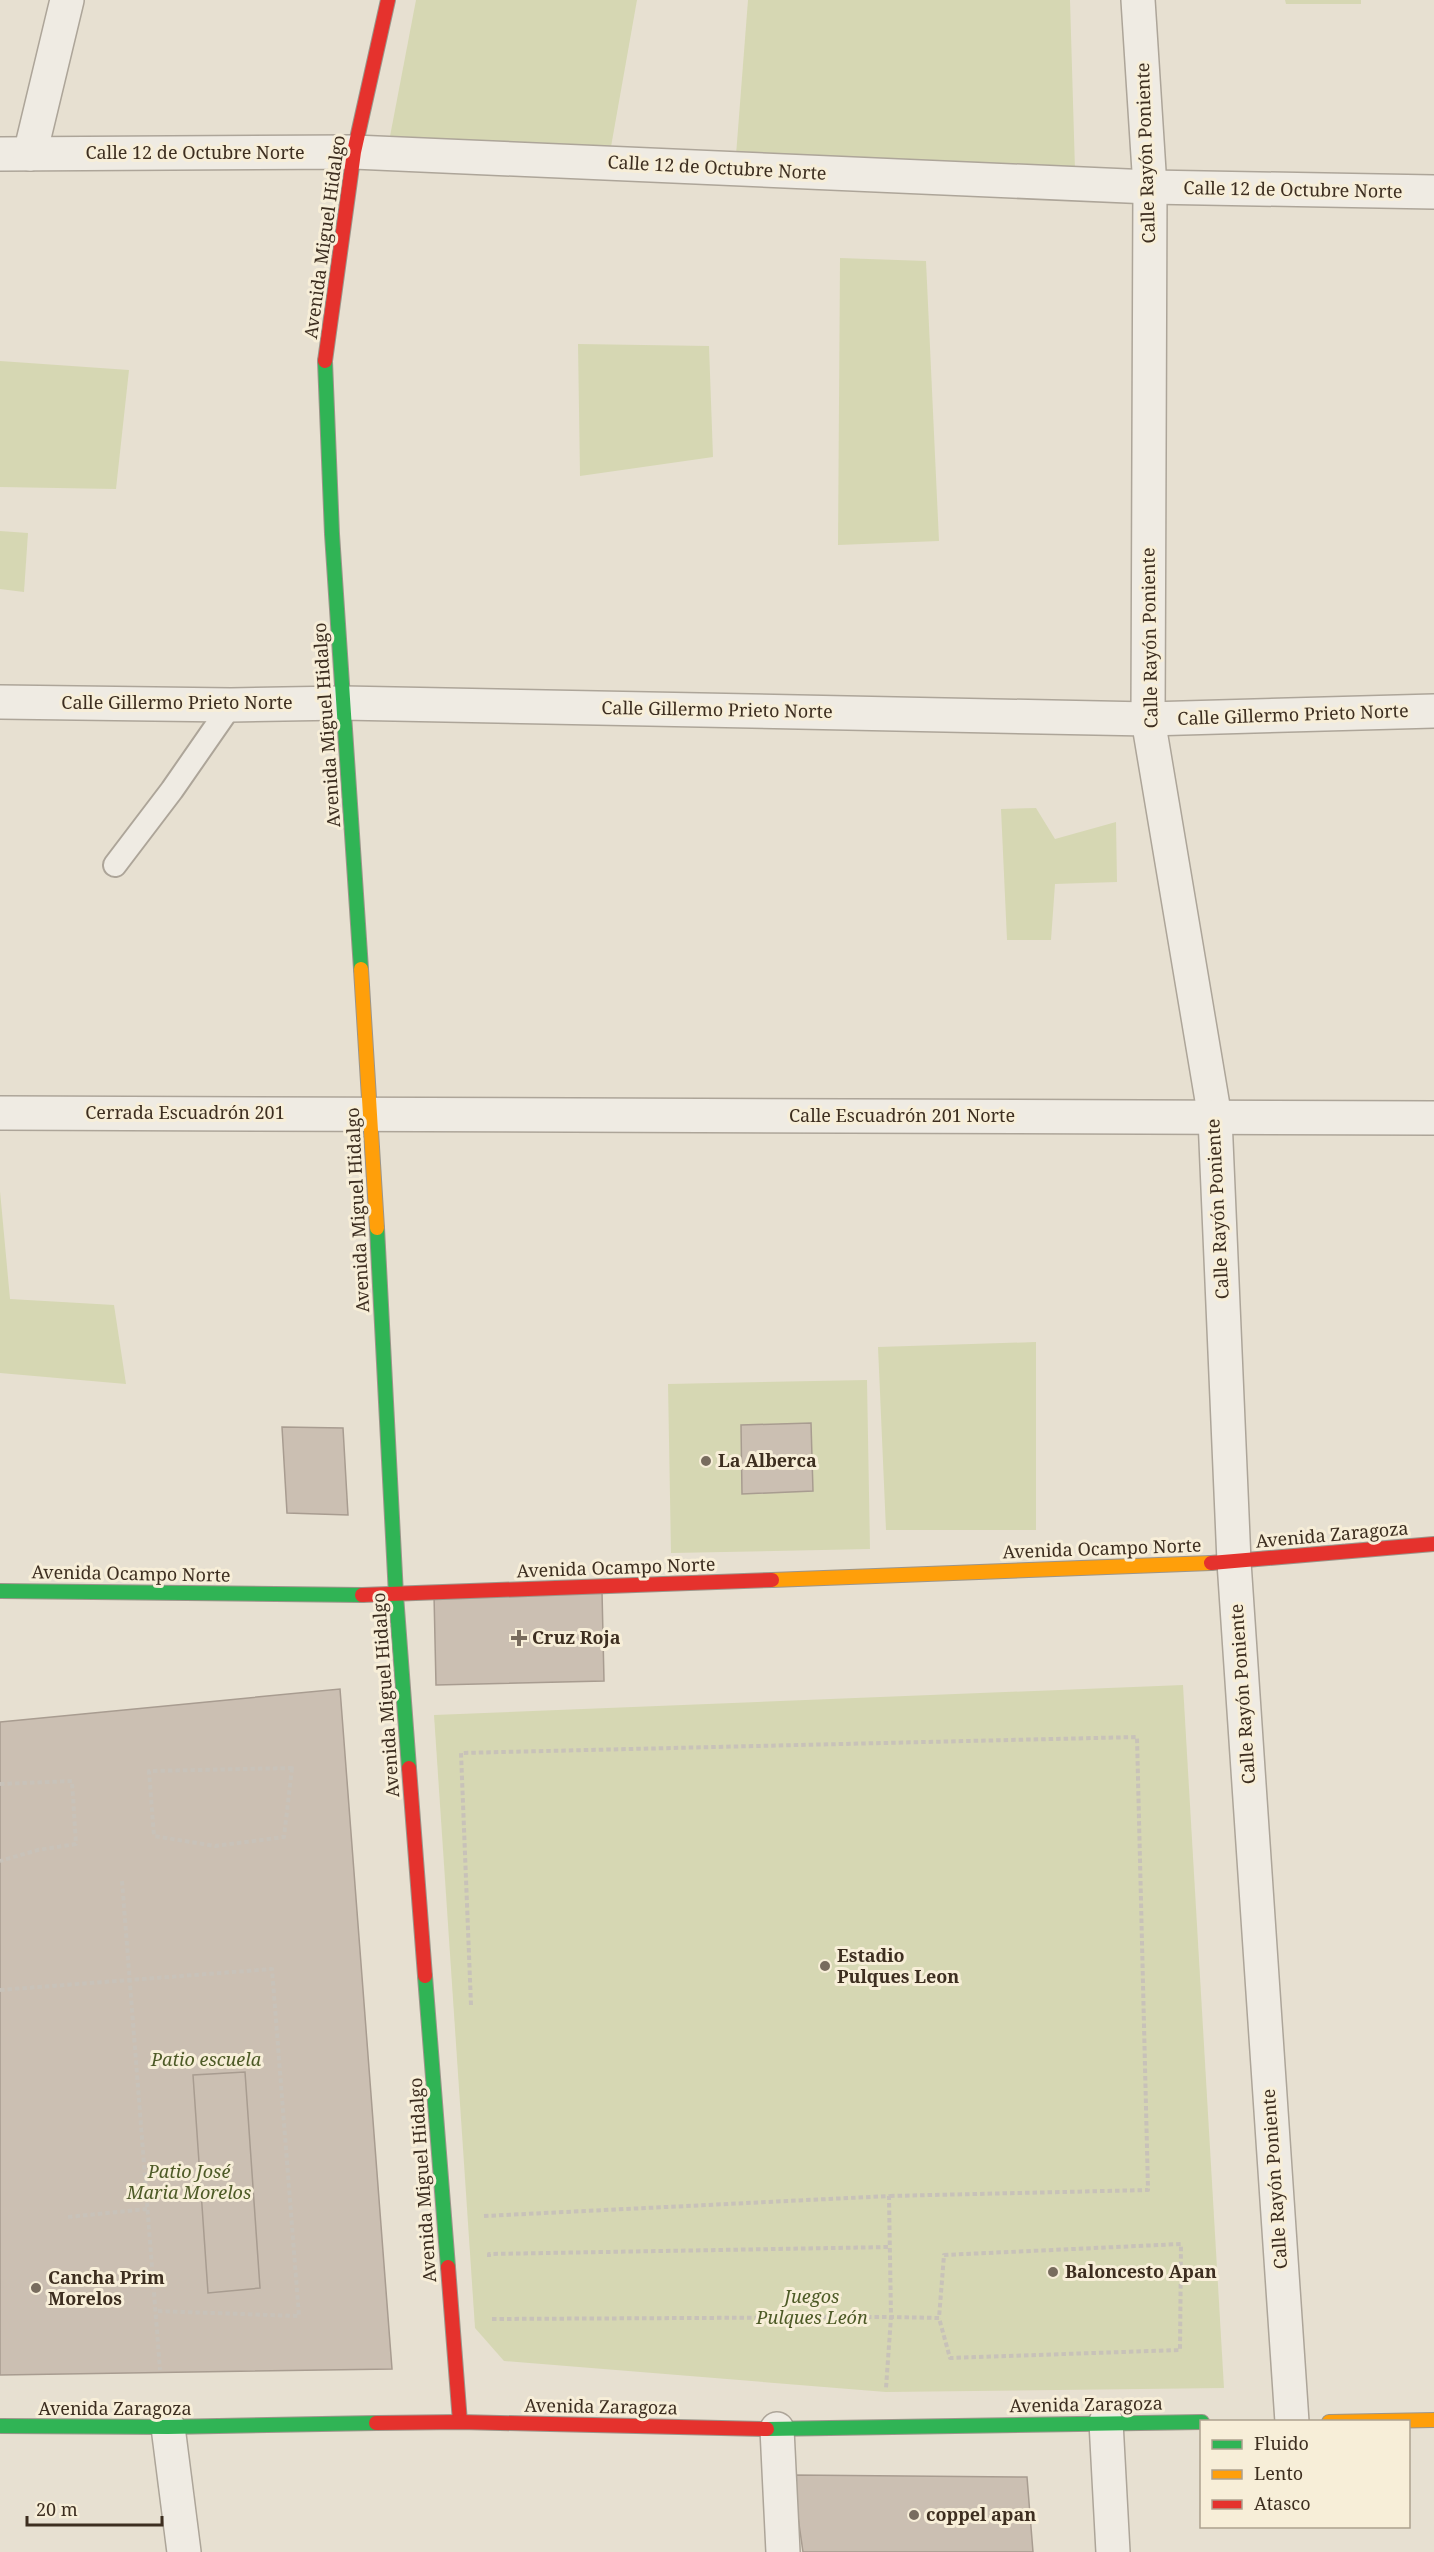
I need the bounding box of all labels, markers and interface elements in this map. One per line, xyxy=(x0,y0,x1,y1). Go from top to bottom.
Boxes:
street label: Calle Rayón Poniente xyxy=(1130,62,1160,244)
street label: Avenida Miguel Hidalgo xyxy=(298,133,350,340)
street label: Calle 12 de Octubre Norte xyxy=(85,140,305,164)
street label: Calle 12 de Octubre Norte xyxy=(607,149,827,185)
street label: Calle 12 de Octubre Norte xyxy=(1183,175,1403,203)
street label: Calle Rayón Poniente xyxy=(1135,547,1163,729)
street label: Avenida Miguel Hidalgo xyxy=(307,622,345,828)
street label: Calle Gillermo Prieto Norte xyxy=(61,690,293,714)
street label: Calle Gillermo Prieto Norte xyxy=(601,695,833,723)
street label: Calle Gillermo Prieto Norte xyxy=(1177,698,1409,730)
street label: Cerrada Escuadrón 201 xyxy=(85,1100,285,1124)
street label: Calle Escuadrón 201 Norte xyxy=(789,1103,1015,1127)
street label: Avenida Miguel Hidalgo xyxy=(340,1107,374,1313)
street label: Calle Rayón Poniente xyxy=(1200,1118,1234,1300)
place label: La Alberca xyxy=(718,1448,817,1472)
marker: La Alberca xyxy=(699,1454,713,1468)
street label: Avenida Zaragoza xyxy=(1254,1515,1409,1553)
street label: Avenida Ocampo Norte xyxy=(1002,1533,1202,1563)
street label: Avenida Ocampo Norte xyxy=(516,1552,716,1582)
street label: Avenida Ocampo Norte xyxy=(31,1559,231,1587)
street label: Avenida Miguel Hidalgo xyxy=(366,1592,404,1798)
street label: Calle Rayón Poniente xyxy=(1224,1603,1260,1785)
place label: Cruz Roja xyxy=(532,1625,621,1649)
marker: Cruz Roja xyxy=(510,1629,528,1647)
place label: Estadio Pulques Leon xyxy=(837,1943,959,1988)
marker: Estadio Pulques Leon xyxy=(818,1959,832,1973)
park label: Patio escuela xyxy=(150,2047,262,2071)
street label: Avenida Miguel Hidalgo xyxy=(403,2077,441,2283)
street label: Calle Rayón Poniente xyxy=(1256,2088,1292,2270)
park label: Patio José Maria Morelos xyxy=(126,2159,251,2204)
place label: Baloncesto Apan xyxy=(1065,2259,1217,2283)
place label: Cancha Prim Morelos xyxy=(48,2265,165,2310)
marker: Baloncesto Apan xyxy=(1046,2265,1060,2279)
marker: Cancha Prim Morelos xyxy=(29,2281,43,2295)
park label: Juegos Pulques León xyxy=(755,2284,868,2329)
street label: Avenida Zaragoza xyxy=(1009,2391,1163,2417)
street label: Avenida Zaragoza xyxy=(524,2393,678,2419)
street label: Avenida Zaragoza xyxy=(38,2396,192,2420)
legend xyxy=(1200,2420,1410,2528)
text: Fluido xyxy=(1254,2431,1309,2455)
text: Lento xyxy=(1254,2461,1303,2485)
scale bar xyxy=(27,2489,162,2527)
text: Atasco xyxy=(1254,2491,1311,2515)
text: 20 m xyxy=(36,2497,78,2521)
place label: coppel apan xyxy=(926,2502,1036,2526)
marker: coppel apan xyxy=(907,2508,921,2522)

